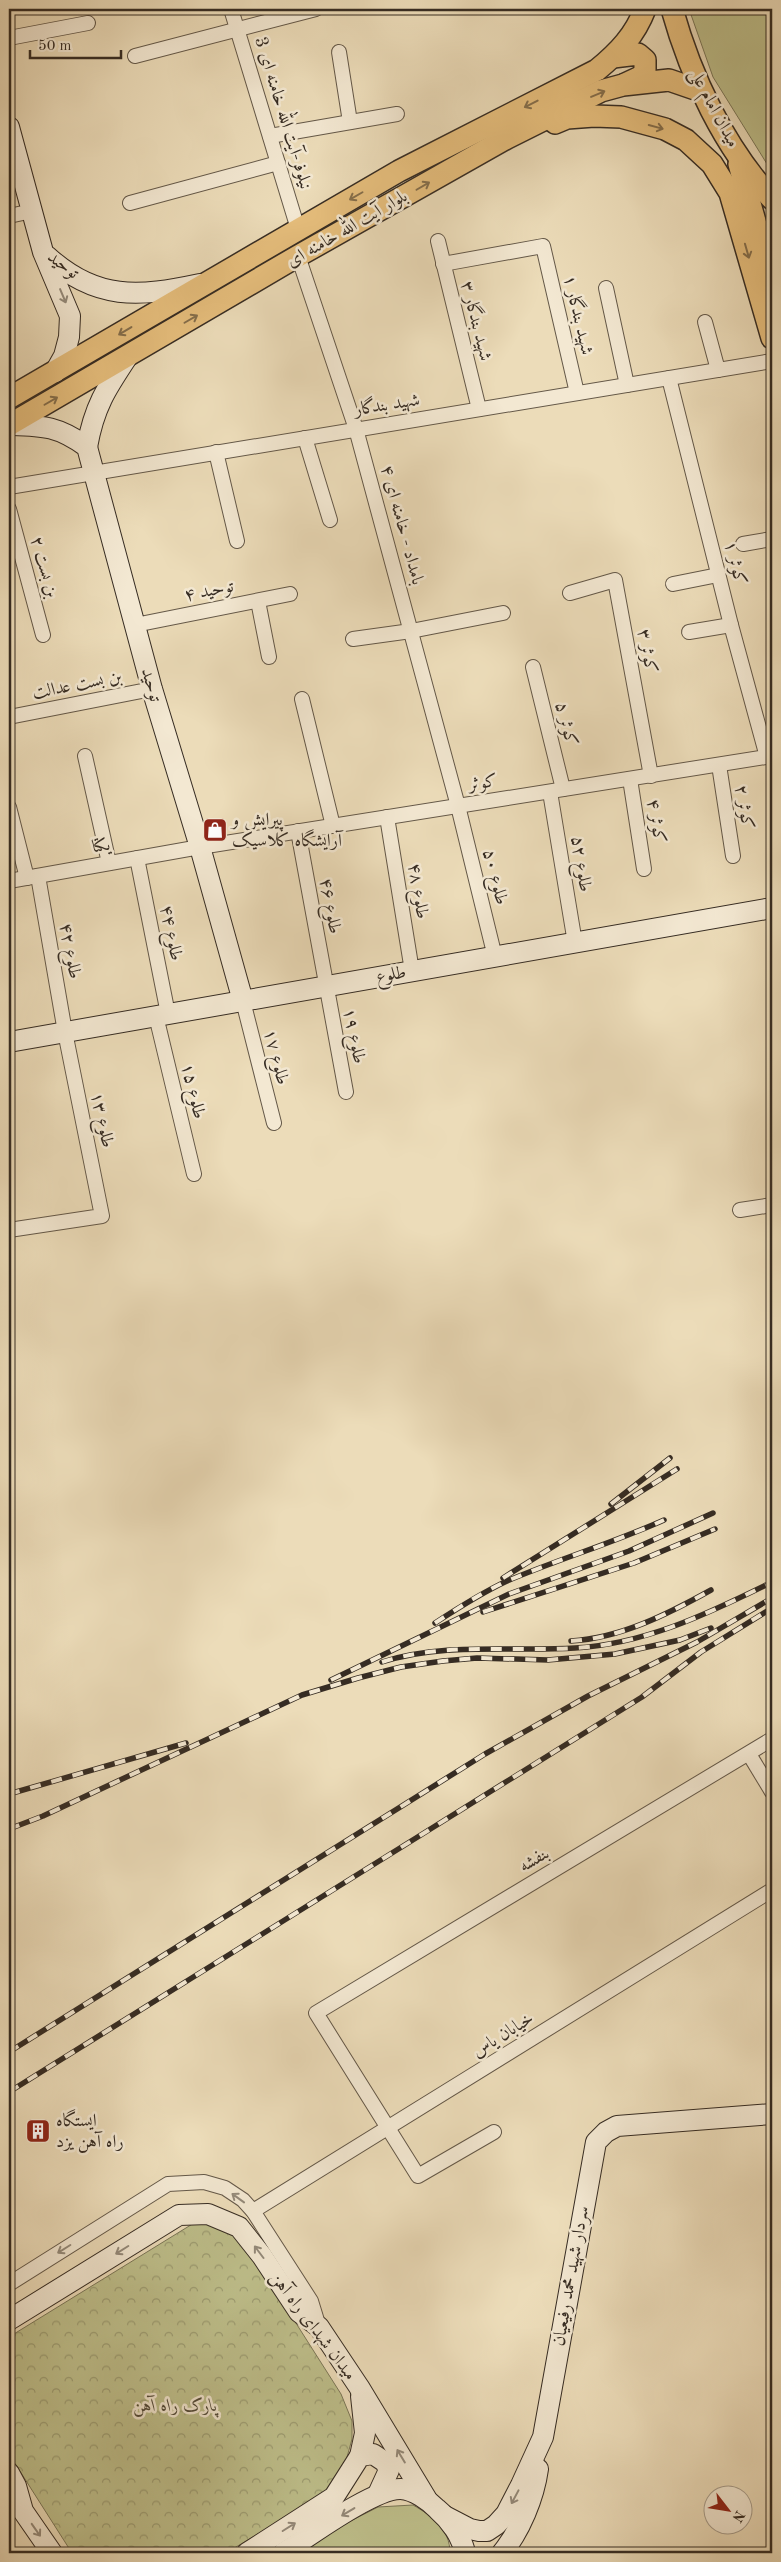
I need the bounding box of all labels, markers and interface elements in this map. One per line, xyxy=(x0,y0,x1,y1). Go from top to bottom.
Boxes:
scale bar xyxy=(30,28,121,60)
street label: نیلوفر-آیت الله خامنه ای 3 xyxy=(249,33,320,192)
text: 50 m xyxy=(38,39,72,54)
street label: میدان امام علی xyxy=(680,66,742,153)
one-way arrow xyxy=(590,88,605,98)
one-way arrow xyxy=(523,99,538,109)
one-way arrow xyxy=(648,123,664,132)
one-way arrow xyxy=(416,181,431,191)
street label: بلوار آیت الله خامنه ای xyxy=(281,182,411,273)
one-way arrow xyxy=(349,191,363,201)
one-way arrow xyxy=(742,243,752,259)
street label: توحید xyxy=(43,247,83,284)
street label: شهید بندگار ۱ xyxy=(558,273,599,357)
street label: شهید بندگار ۳ xyxy=(455,279,498,363)
one-way arrow xyxy=(58,288,68,303)
one-way arrow xyxy=(184,314,198,324)
one-way arrow xyxy=(118,326,132,336)
street label: شهید بندگار xyxy=(351,388,421,421)
one-way arrow xyxy=(43,396,58,405)
street label: بامداد - خامنه ای ۴ xyxy=(376,463,427,587)
street label: بن بست ۲ xyxy=(26,534,61,601)
street label: کوثر ۱ xyxy=(720,539,749,587)
street label: توحید ۴ xyxy=(183,577,236,606)
street label: کوثر ۳ xyxy=(633,628,660,675)
street label: توحید xyxy=(137,666,165,705)
street label: بن بست عدالت xyxy=(31,667,124,703)
street label: کوثر ۵ xyxy=(551,700,580,748)
street label: کوثر xyxy=(465,772,499,795)
street label: کوثر ۲ xyxy=(731,784,756,831)
street label: کوثر ۴ xyxy=(643,798,668,845)
place label: پیرایش و آرایشگاه کلاسیک xyxy=(230,811,344,851)
shop icon: پیرایش و آرایشگاه کلاسیک xyxy=(202,817,228,843)
street label: یکتا xyxy=(90,835,113,857)
street label: طلوع ۵۲ xyxy=(563,835,594,894)
street label: طلوع ۵۰ xyxy=(475,847,511,908)
street label: طلوع ۴۸ xyxy=(400,862,431,921)
street label: طلوع ۴۶ xyxy=(311,877,344,936)
street label: طلوع ۴۴ xyxy=(152,904,185,963)
street label: طلوع ۴۲ xyxy=(51,922,84,981)
street label: طلوع xyxy=(375,964,408,991)
street label: طلوع ۱۹ xyxy=(335,1007,368,1066)
street label: طلوع ۱۷ xyxy=(256,1027,292,1088)
street label: طلوع ۱۵ xyxy=(173,1062,208,1122)
street label: طلوع ۱۳ xyxy=(82,1091,117,1150)
street label: بنفشه xyxy=(516,1844,553,1877)
street label: خیابان یاس xyxy=(469,2009,537,2062)
place label: ایستگاه راه آهن یزد xyxy=(56,2108,124,2153)
building icon: ایستگاه راه آهن یزد xyxy=(25,2118,51,2144)
one-way arrow xyxy=(231,2193,245,2203)
street label: سردار شهید محمد رفیعیان xyxy=(550,2205,594,2348)
one-way arrow xyxy=(57,2244,71,2255)
one-way arrow xyxy=(254,2245,264,2259)
one-way arrow xyxy=(115,2246,129,2256)
street label: میدان شهدای راه آهن xyxy=(265,2267,361,2385)
park label: پارک راه آهن xyxy=(133,2395,219,2418)
one-way arrow xyxy=(395,2450,405,2464)
north arrow xyxy=(704,2484,754,2534)
one-way arrow xyxy=(510,2490,520,2505)
one-way arrow xyxy=(341,2507,356,2517)
text: N xyxy=(729,2508,747,2525)
one-way arrow xyxy=(281,2522,295,2532)
one-way arrow xyxy=(31,2523,41,2537)

